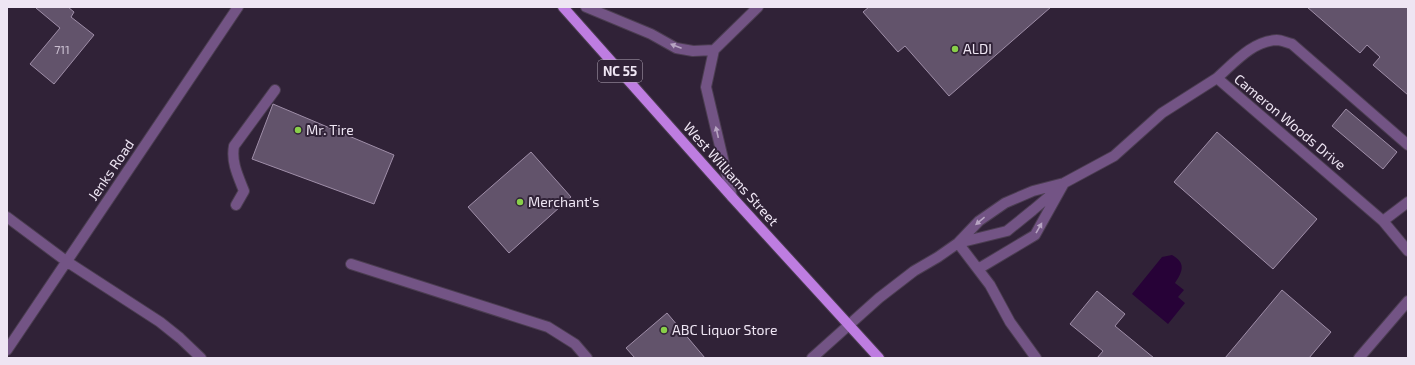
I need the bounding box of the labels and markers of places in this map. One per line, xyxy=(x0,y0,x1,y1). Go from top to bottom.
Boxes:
place label: ALDI xyxy=(963,40,992,57)
marker: ALDI xyxy=(950,44,960,54)
place label: Mr. Tire xyxy=(306,121,354,138)
marker: Mr. Tire xyxy=(293,125,303,135)
place label: Merchant's xyxy=(528,193,599,210)
marker: Merchant's xyxy=(515,197,525,207)
place label: ABC Liquor Store xyxy=(672,321,778,338)
marker: ABC Liquor Store xyxy=(659,325,669,335)

